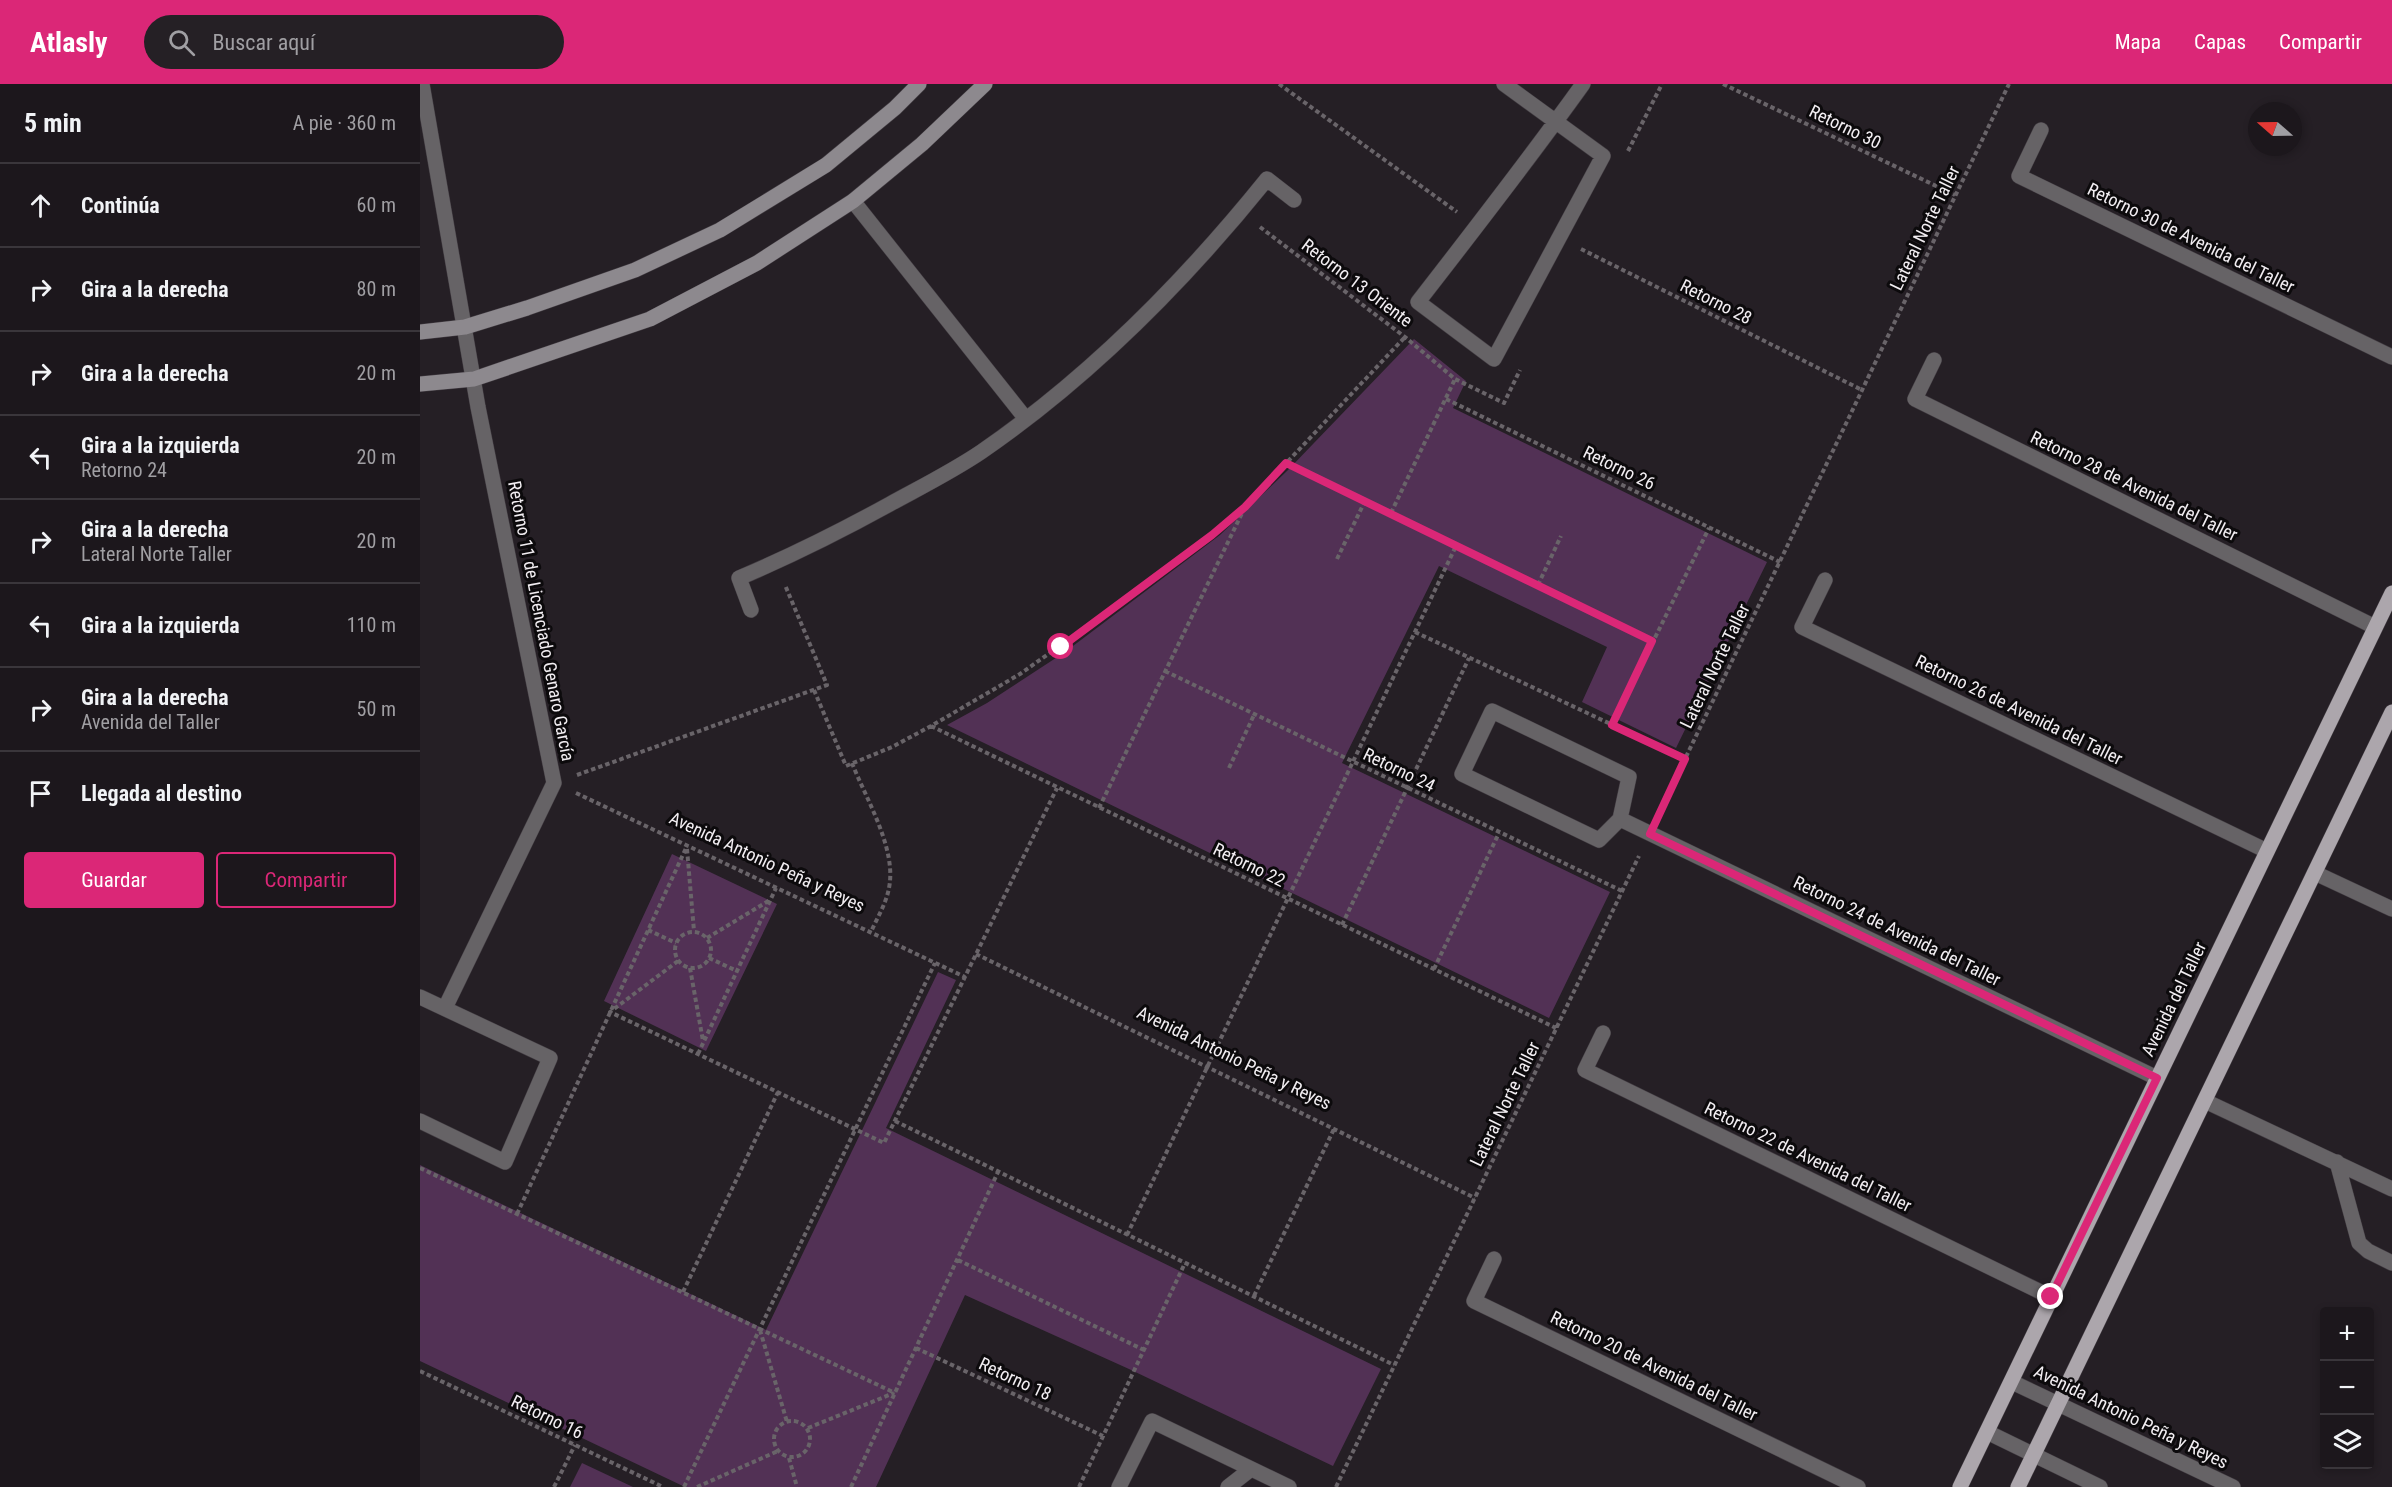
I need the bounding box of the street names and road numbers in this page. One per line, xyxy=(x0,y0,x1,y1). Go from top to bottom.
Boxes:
street label: Retorno 30 xyxy=(1806,100,1885,153)
street label: Lateral Norte Taller xyxy=(1885,162,1964,293)
street label: Retorno 30 de Avenida del Taller xyxy=(2084,178,2299,297)
street label: Retorno 13 Oriente xyxy=(1298,234,1417,331)
street label: Retorno 28 xyxy=(1677,275,1755,328)
street label: Retorno 28 de Avenida del Taller xyxy=(2027,426,2242,545)
street label: Retorno 26 xyxy=(1580,441,1659,494)
street label: Retorno 11 de Licenciado Genaro García xyxy=(504,479,579,763)
street label: Lateral Norte Taller xyxy=(1675,600,1754,731)
street label: Retorno 26 de Avenida del Taller xyxy=(1912,650,2127,769)
street label: Retorno 24 xyxy=(1360,743,1439,796)
street label: Avenida Antonio Peña y Reyes xyxy=(666,807,868,916)
street label: Retorno 22 xyxy=(1210,838,1289,891)
street label: Retorno 24 de Avenida del Taller xyxy=(1790,871,2005,990)
street label: Avenida del Taller xyxy=(2137,938,2211,1060)
street label: Avenida Antonio Peña y Reyes xyxy=(1134,1001,1335,1114)
street label: Lateral Norte Taller xyxy=(1465,1038,1544,1169)
street label: Retorno 22 de Avenida del Taller xyxy=(1701,1097,1916,1216)
street label: Retorno 20 de Avenida del Taller xyxy=(1547,1306,1762,1425)
street label: Retorno 18 xyxy=(976,1353,1055,1404)
street label: Avenida Antonio Peña y Reyes xyxy=(2031,1360,2232,1473)
street label: Retorno 16 xyxy=(508,1390,587,1443)

